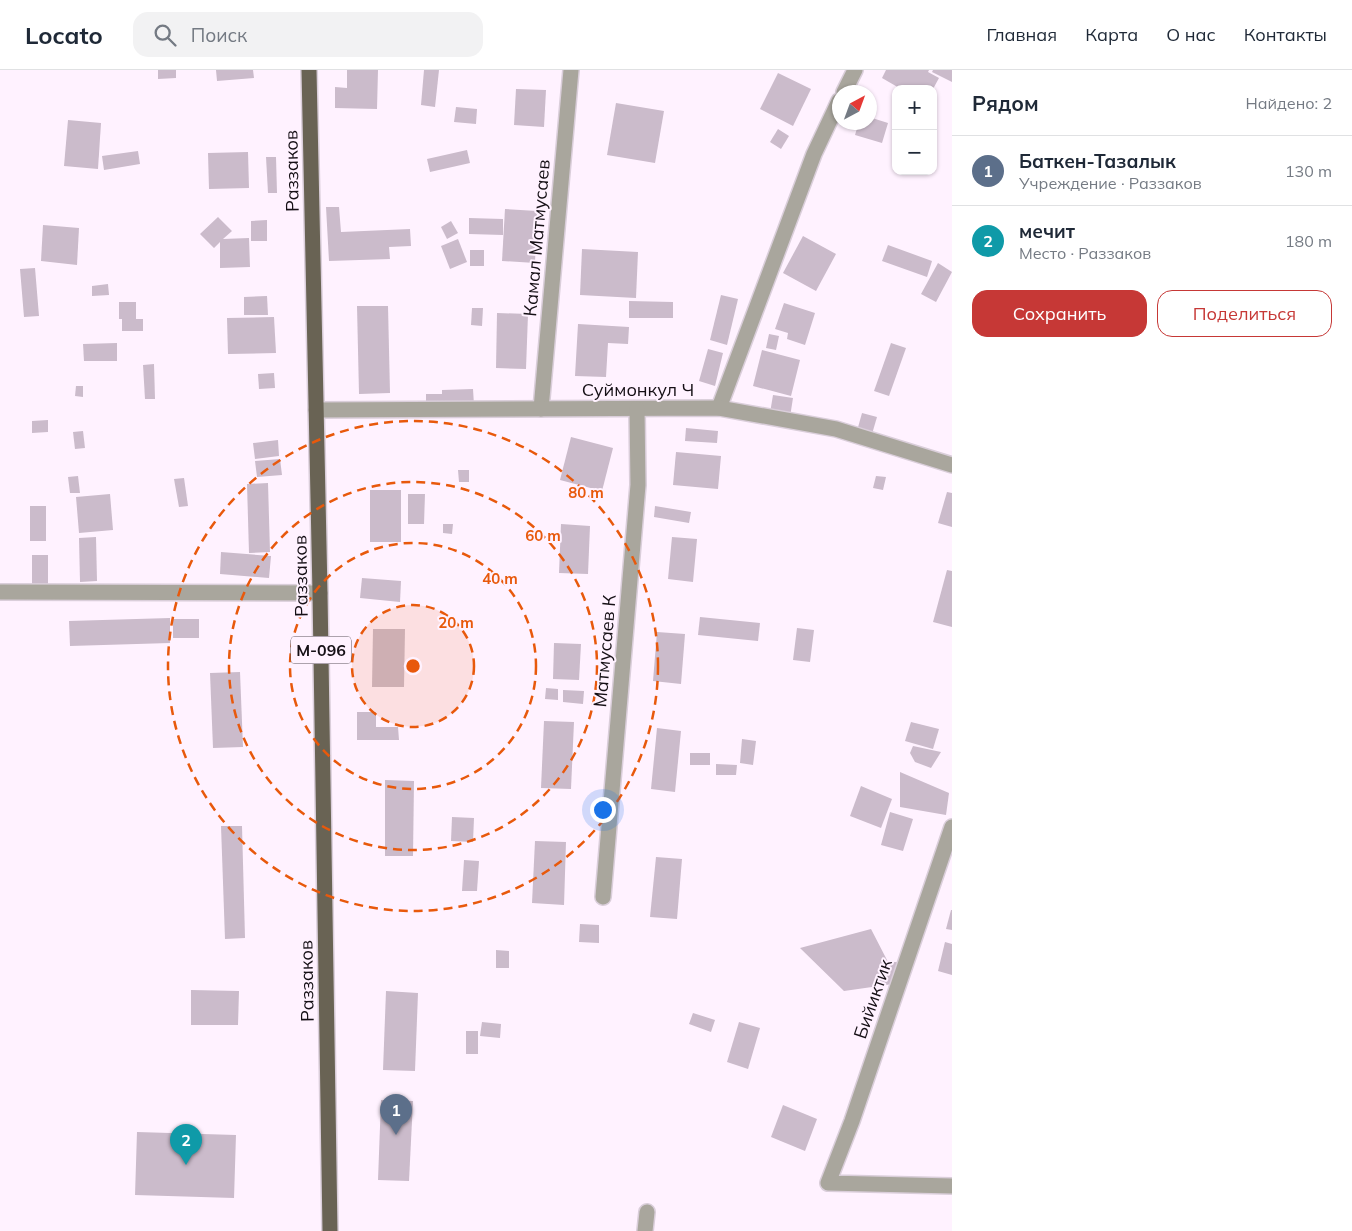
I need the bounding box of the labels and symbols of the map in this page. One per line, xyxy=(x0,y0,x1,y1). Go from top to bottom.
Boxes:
north arrow xyxy=(832,85,877,130)
street label: Раззаков xyxy=(279,130,304,212)
street label: Камал Матмусаев xyxy=(518,158,555,317)
street label: Суймонкул Ч xyxy=(582,378,694,401)
text: 80 m xyxy=(568,483,604,502)
text: 60 m xyxy=(525,526,561,545)
street label: Раззаков xyxy=(288,535,313,617)
text: 40 m xyxy=(482,569,518,588)
street label: Матмусаев К xyxy=(588,594,621,708)
text: 20 m xyxy=(438,613,474,632)
road number: М-096 xyxy=(291,636,351,664)
centre of rings xyxy=(404,657,422,675)
your location xyxy=(590,797,616,823)
street label: Раззаков xyxy=(294,940,319,1022)
street label: Бийиктик xyxy=(848,956,897,1042)
pin: 1 xyxy=(380,1094,412,1135)
pin: 2 xyxy=(170,1124,202,1165)

